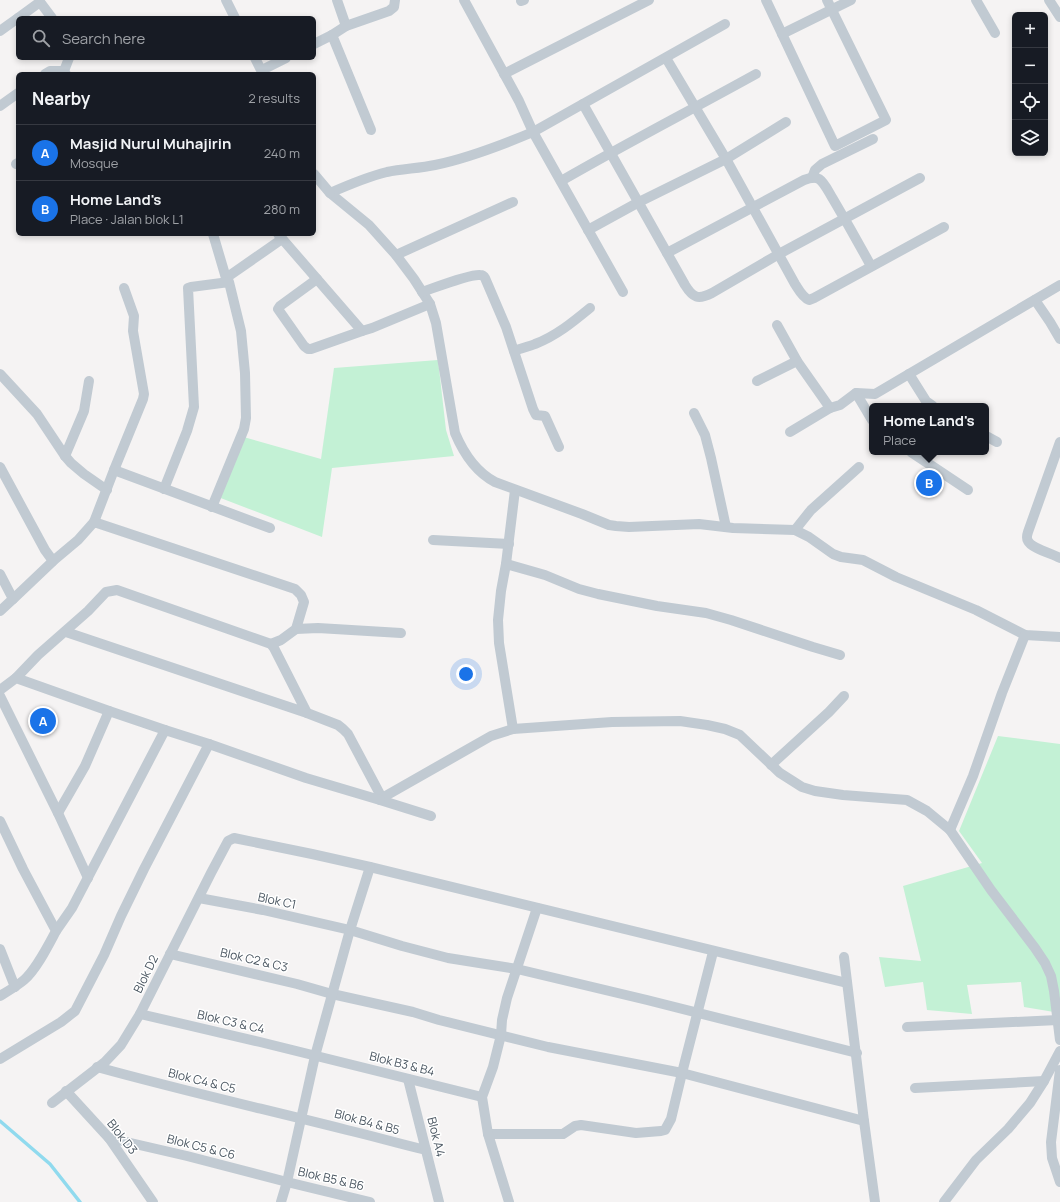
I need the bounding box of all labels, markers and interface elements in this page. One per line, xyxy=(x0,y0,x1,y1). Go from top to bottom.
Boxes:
map controls xyxy=(1012,12,1048,156)
button: + xyxy=(1012,12,1048,48)
search box xyxy=(16,16,316,60)
icon: search xyxy=(30,27,52,49)
text: Search here xyxy=(62,28,145,49)
button: − xyxy=(1012,48,1048,84)
button: locate xyxy=(1012,84,1048,120)
text: Nearby xyxy=(32,87,90,110)
text: 2 results xyxy=(248,89,300,107)
button: layers xyxy=(1012,120,1048,156)
text: Masjid Nurul Muhajirin xyxy=(70,133,231,154)
text: A xyxy=(41,144,49,162)
text: 240 m xyxy=(264,144,300,162)
text: Mosque xyxy=(70,154,118,172)
text: Home Land's xyxy=(70,189,161,210)
text: B xyxy=(41,200,49,218)
text: 280 m xyxy=(263,200,300,218)
text: Place · Jalan blok L1 xyxy=(70,210,184,228)
popup xyxy=(869,403,989,455)
text: Home Land's xyxy=(883,410,975,431)
text: Place xyxy=(883,431,916,449)
pin: B xyxy=(916,468,942,498)
your location xyxy=(456,664,476,684)
pin: A xyxy=(30,706,56,736)
street label: Blok C1 xyxy=(256,888,298,913)
street label: Blok C2 & C3 xyxy=(219,943,290,976)
street label: Blok D2 xyxy=(129,952,162,996)
street label: Blok C3 & C4 xyxy=(196,1005,267,1038)
street label: Blok B3 & B4 xyxy=(368,1047,437,1080)
street label: Blok C4 & C5 xyxy=(167,1064,238,1097)
street label: Blok B4 & B5 xyxy=(333,1105,402,1138)
street label: Blok A4 xyxy=(423,1115,450,1159)
street label: Blok D3 xyxy=(103,1116,142,1158)
street label: Blok C5 & C6 xyxy=(165,1130,237,1163)
street label: Blok B5 & B6 xyxy=(296,1163,366,1194)

